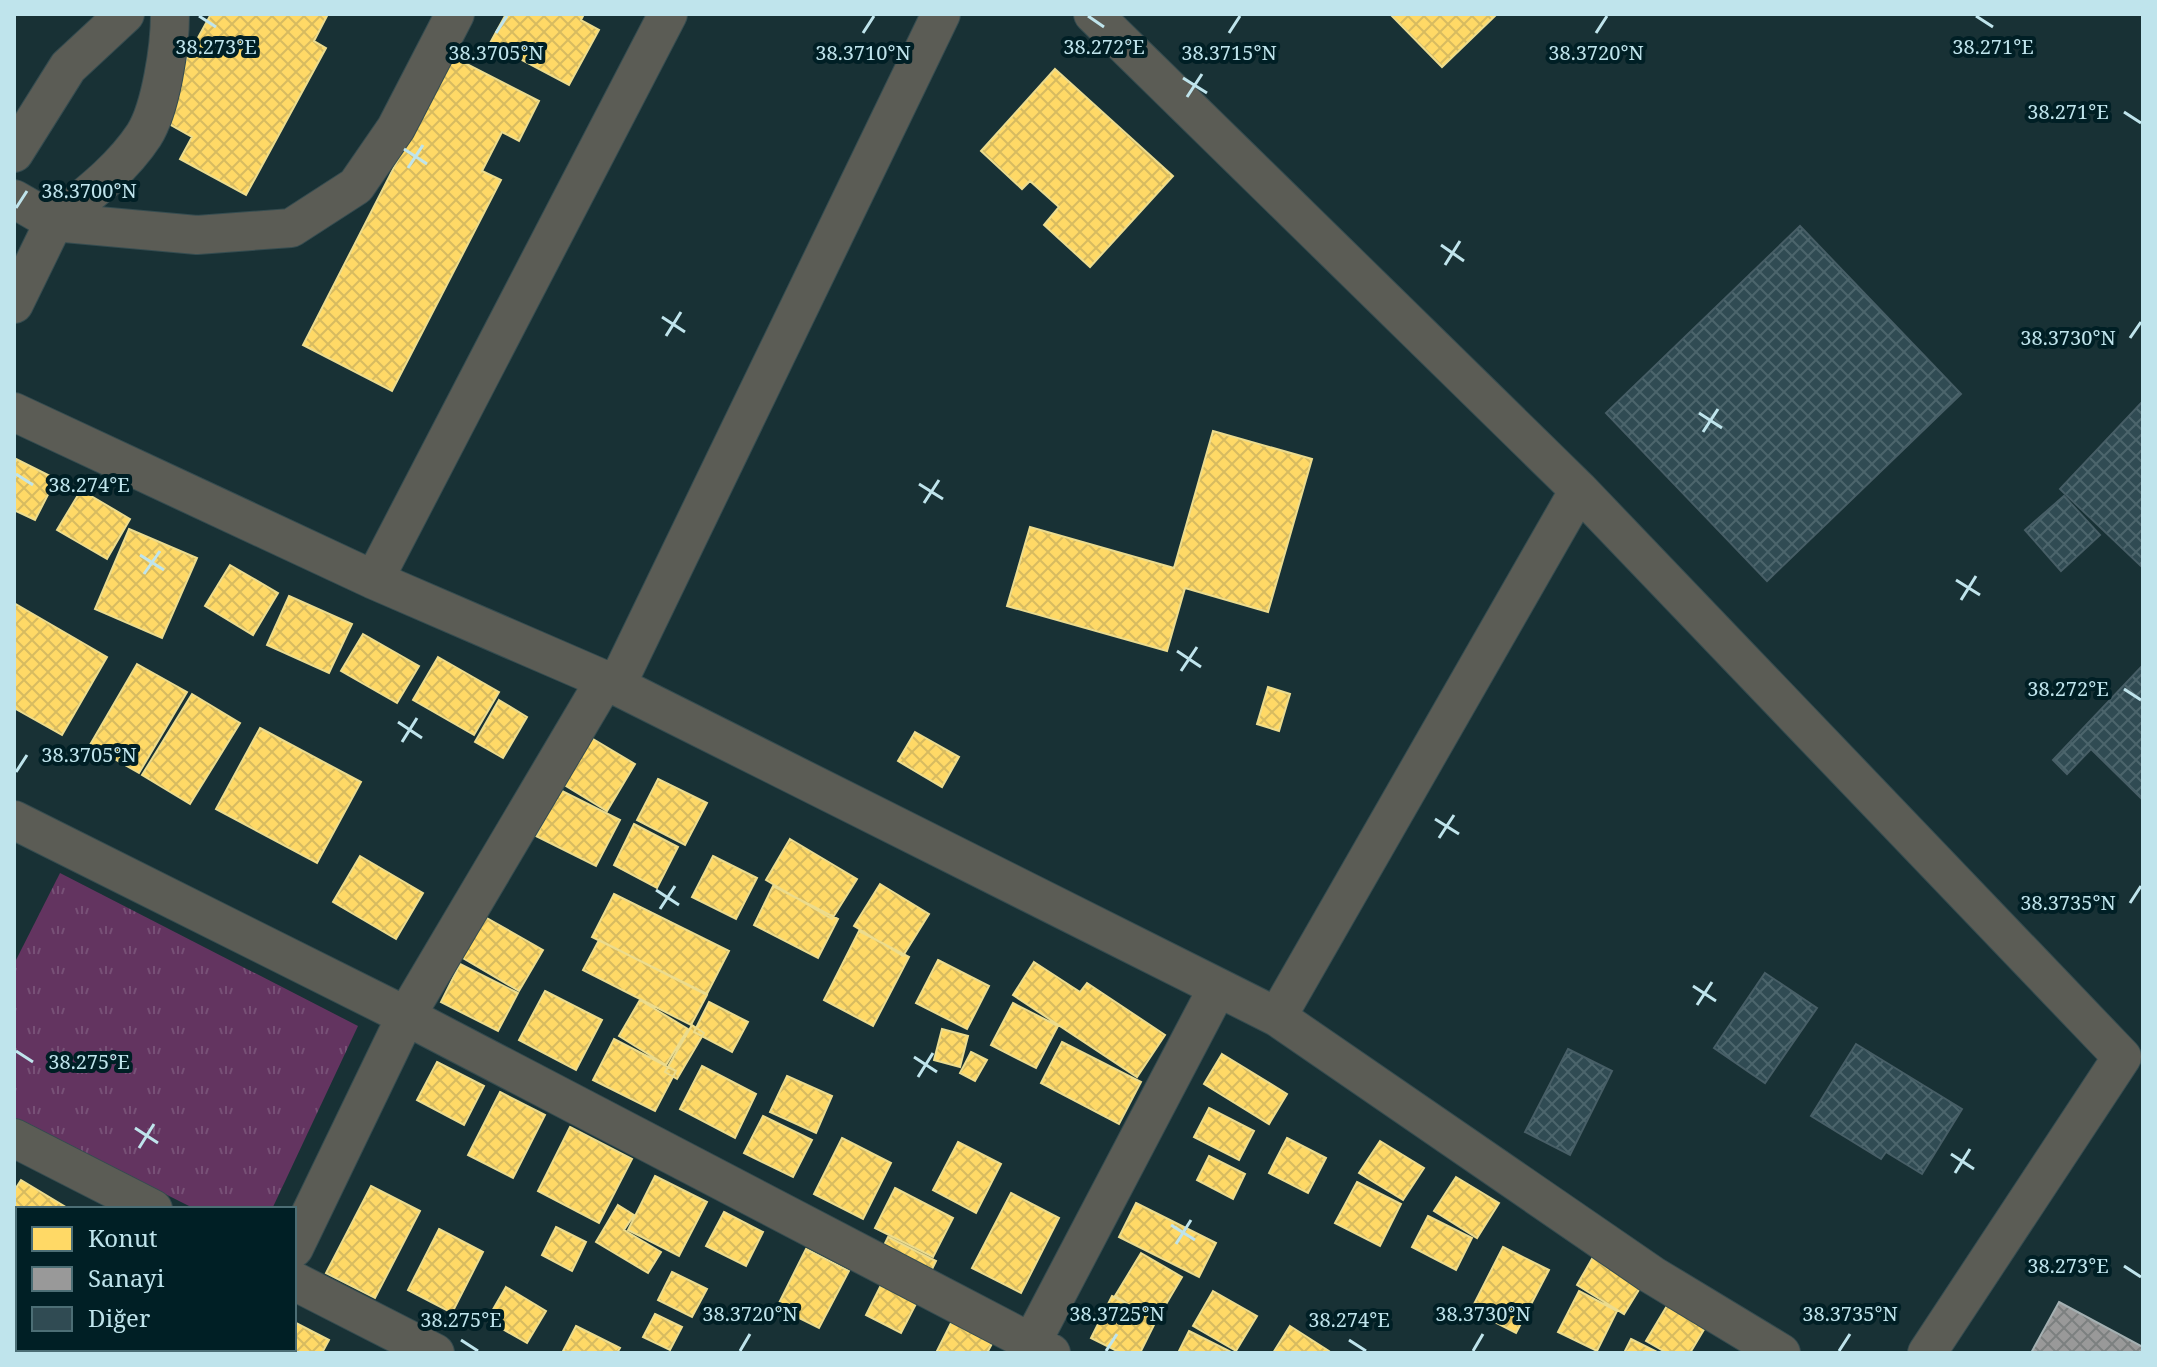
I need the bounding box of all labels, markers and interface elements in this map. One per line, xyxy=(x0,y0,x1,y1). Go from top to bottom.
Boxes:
text: 38.273°E xyxy=(175,33,257,60)
text: 38.272°E xyxy=(1063,33,1145,60)
text: 38.271°E xyxy=(1952,33,2034,60)
text: 38.3705°N xyxy=(448,39,544,66)
text: 38.3710°N xyxy=(815,39,911,66)
text: 38.3715°N xyxy=(1181,39,1277,66)
text: 38.3720°N xyxy=(1548,39,1644,66)
text: 38.271°E xyxy=(2027,98,2109,125)
text: 38.3700°N xyxy=(41,177,137,204)
text: 38.3730°N xyxy=(2020,324,2116,351)
text: 38.274°E xyxy=(48,471,130,498)
text: 38.272°E xyxy=(2027,675,2109,702)
text: 38.3705°N xyxy=(41,741,137,768)
text: 38.3735°N xyxy=(2020,889,2116,916)
text: 38.275°E xyxy=(48,1048,130,1075)
legend xyxy=(16,1207,296,1351)
text: Konut xyxy=(88,1221,157,1254)
text: 38.273°E xyxy=(2027,1252,2109,1279)
text: Sanayi xyxy=(88,1261,165,1294)
text: 38.3720°N xyxy=(702,1300,798,1327)
text: 38.3725°N xyxy=(1069,1300,1165,1327)
text: 38.3730°N xyxy=(1435,1300,1531,1327)
text: 38.3735°N xyxy=(1802,1300,1898,1327)
text: Diğer xyxy=(88,1301,150,1334)
text: 38.275°E xyxy=(420,1306,502,1333)
text: 38.274°E xyxy=(1308,1306,1390,1333)

